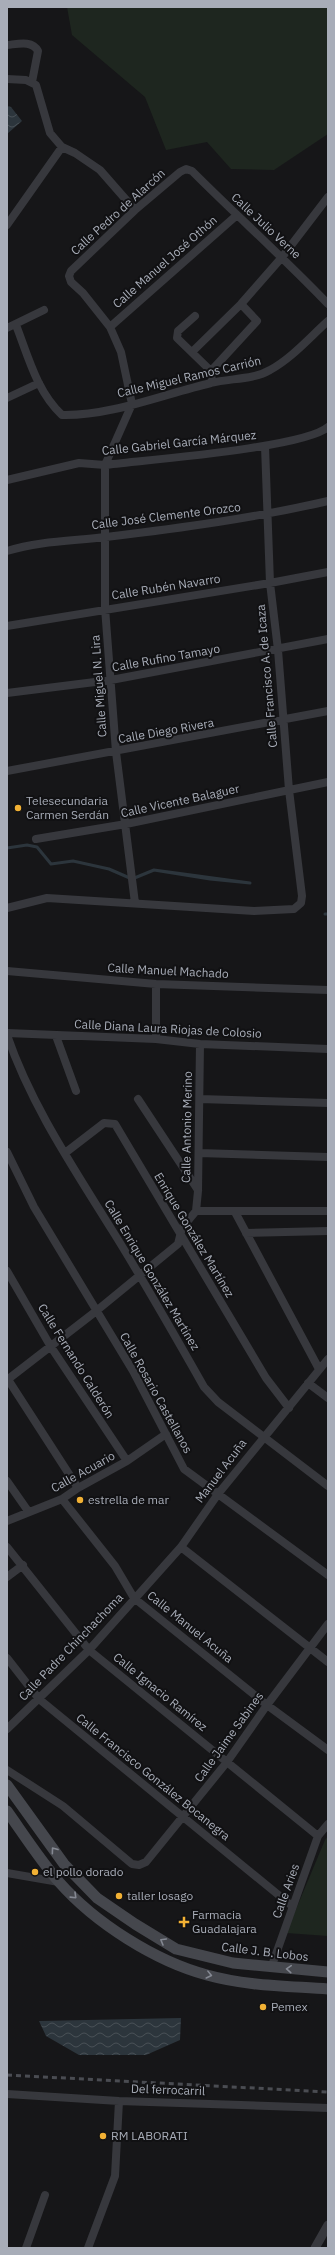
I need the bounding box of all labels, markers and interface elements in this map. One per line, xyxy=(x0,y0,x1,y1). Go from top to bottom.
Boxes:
street label: Calle Pedro de Alarcón xyxy=(67,165,168,258)
street label: Calle Julio Verne xyxy=(228,190,305,262)
street label: Calle Manuel José Othón xyxy=(109,212,220,311)
street label: Calle Miguel Ramos Carrión xyxy=(115,353,262,400)
street label: Calle Gabriel García Márquez xyxy=(101,427,257,458)
street label: Calle José Clemente Orozco xyxy=(90,499,242,532)
street label: Calle Rubén Navarro xyxy=(110,570,222,603)
street label: Calle Francisco A. de Icaza xyxy=(253,603,280,748)
street label: Calle Miguel N. Lira xyxy=(87,634,110,738)
street label: Calle Rufino Tamayo xyxy=(111,641,221,674)
street label: Calle Diego Rivera xyxy=(117,715,216,746)
street label: Calle Vicente Balaguer xyxy=(119,780,241,820)
place label: Telesecundaria Carmen Serdán xyxy=(26,793,109,822)
marker: Telesecundaria Carmen Serdán xyxy=(13,803,23,813)
street label: Calle Manuel Machado xyxy=(107,960,229,981)
street label: Calle Diana Laura Riojas de Colosio xyxy=(74,1016,262,1041)
street label: Calle Antonio Merino xyxy=(178,1071,195,1183)
street label: Enrique González Martínez xyxy=(151,1170,238,1300)
street label: Calle Enrique González Martínez xyxy=(101,1197,204,1353)
street label: Calle Fernando Calderón xyxy=(35,1301,118,1421)
street label: Calle Rosario Castellanos xyxy=(117,1330,196,1456)
street label: Manuel Acuña xyxy=(192,1435,250,1506)
street label: Calle Acuario xyxy=(48,1448,118,1495)
place label: estrella de mar xyxy=(88,1492,169,1507)
marker: estrella de mar xyxy=(75,1495,85,1505)
street label: Calle Manuel Acuña xyxy=(144,1587,237,1666)
street label: Calle Padre Chinchachoma xyxy=(15,1589,126,1704)
street label: Calle Ignacio Ramírez xyxy=(110,1649,211,1734)
street label: Calle Jaime Sabines xyxy=(191,1689,266,1785)
street label: Calle Francisco González Bocanegra xyxy=(73,1710,234,1844)
one-way arrow xyxy=(52,1847,59,1854)
street label: Calle Aries xyxy=(269,1861,302,1920)
place label: el pollo dorado xyxy=(43,1864,124,1879)
marker: el pollo dorado xyxy=(30,1867,40,1877)
place label: taller losago xyxy=(127,1888,193,1903)
one-way arrow xyxy=(69,1891,77,1899)
marker: taller losago xyxy=(114,1891,124,1901)
place label: Farmacia Guadalajara xyxy=(192,1907,257,1936)
marker: Farmacia Guadalajara xyxy=(179,1917,189,1927)
one-way arrow xyxy=(160,1939,167,1946)
street label: Calle J. B. Lobos xyxy=(221,1939,310,1964)
one-way arrow xyxy=(286,1965,292,1974)
one-way arrow xyxy=(206,1971,212,1979)
place label: Pemex xyxy=(271,1999,308,2014)
marker: Pemex xyxy=(258,2002,268,2012)
street label: Del ferrocarril xyxy=(131,2081,205,2098)
place label: RM LABORATI xyxy=(111,2128,188,2143)
marker: RM LABORATI xyxy=(98,2131,108,2141)

